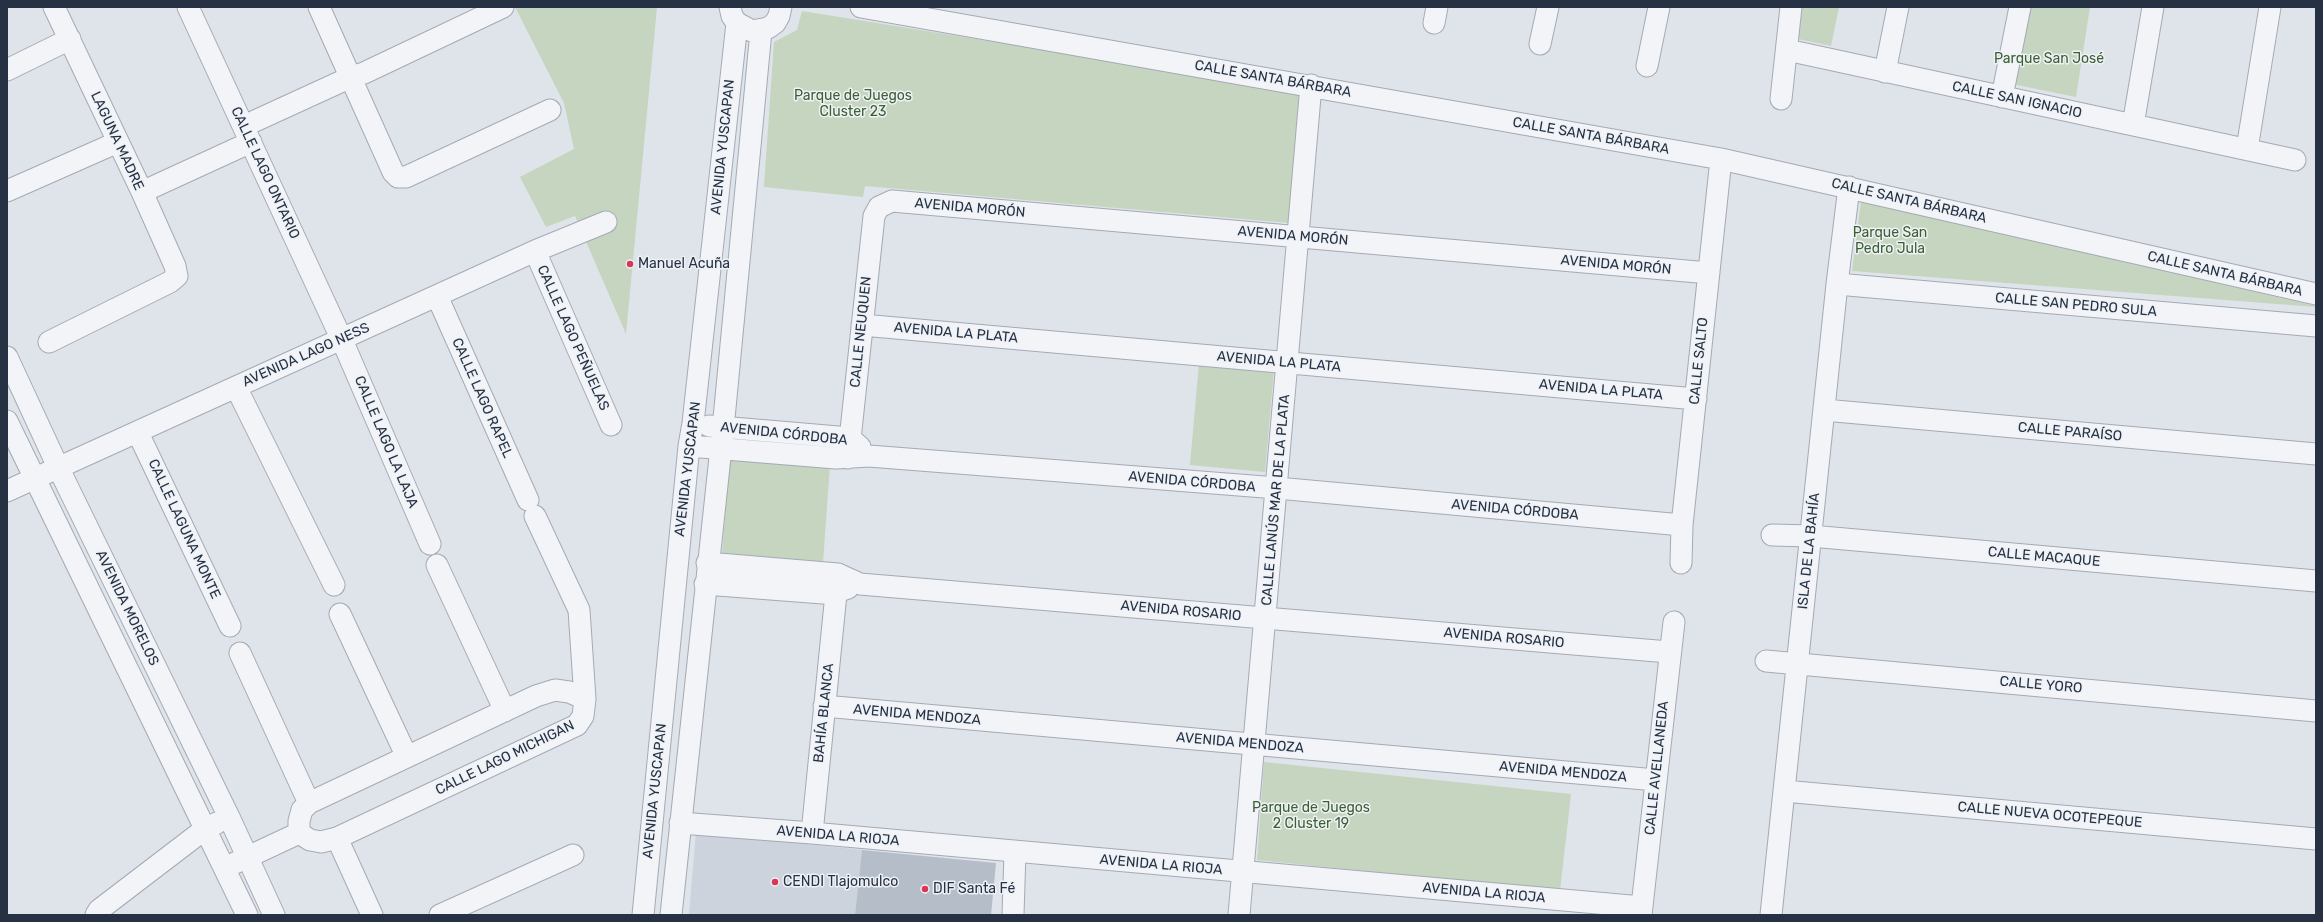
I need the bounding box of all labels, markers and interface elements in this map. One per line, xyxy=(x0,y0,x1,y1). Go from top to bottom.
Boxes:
park label: Parque San José xyxy=(1994,51,2104,67)
street label: CALLE SANTA BÁRBARA xyxy=(1193,57,1353,101)
street label: CALLE SAN IGNACIO xyxy=(1951,78,2083,122)
street label: AVENIDA YUSCAPAN xyxy=(708,79,738,215)
park label: Parque de Juegos Cluster 23 xyxy=(794,88,912,120)
street label: LAGUNA MADRE xyxy=(87,89,147,193)
street label: CALLE LAGO ONTARIO xyxy=(227,104,303,242)
street label: CALLE SANTA BÁRBARA xyxy=(1511,114,1671,158)
street label: CALLE SANTA BÁRBARA xyxy=(1830,175,1988,227)
street label: AVENIDA MORÓN xyxy=(914,195,1026,221)
street label: AVENIDA MORÓN xyxy=(1237,223,1349,249)
park label: Parque San Pedro Jula xyxy=(1853,225,1927,258)
street label: CALLE SANTA BÁRBARA xyxy=(2146,248,2304,300)
street label: AVENIDA MORÓN xyxy=(1560,252,1672,278)
place label: Manuel Acuña xyxy=(638,256,730,272)
marker: Manuel Acuña xyxy=(625,259,635,269)
street label: CALLE LAGO PEÑUELAS xyxy=(533,263,613,413)
street label: CALLE NEUQUEN xyxy=(847,276,875,388)
street label: CALLE SAN PEDRO SULA xyxy=(1994,290,2158,320)
street label: CALLE SALTO xyxy=(1686,316,1712,406)
street label: AVENIDA LAGO NESS xyxy=(240,319,372,391)
street label: AVENIDA LA PLATA xyxy=(893,319,1019,347)
street label: CALLE LAGO RAPEL xyxy=(448,335,516,461)
street label: AVENIDA LA PLATA xyxy=(1216,348,1342,376)
street label: CALLE LAGO LA LAJA xyxy=(351,373,421,511)
street label: AVENIDA LA PLATA xyxy=(1538,376,1664,404)
street label: CALLE LANÚS MAR DE LA PLATA xyxy=(1258,394,1294,606)
street label: AVENIDA YUSCAPAN xyxy=(671,401,705,537)
street label: AVENIDA CÓRDOBA xyxy=(720,419,848,449)
street label: CALLE PARAÍSO xyxy=(2017,419,2123,445)
street label: CALLE LAGUNA MONTE xyxy=(144,456,224,602)
street label: AVENIDA CÓRDOBA xyxy=(1128,468,1256,496)
street label: ISLA DE LA BAHÍA xyxy=(1795,492,1823,610)
street label: AVENIDA CÓRDOBA xyxy=(1451,496,1579,524)
street label: CALLE MACAQUE xyxy=(1987,544,2101,570)
street label: AVENIDA MORELOS xyxy=(92,548,162,668)
street label: AVENIDA ROSARIO xyxy=(1120,597,1242,625)
street label: AVENIDA ROSARIO xyxy=(1443,624,1565,652)
street label: BAHÍA BLANCA xyxy=(810,662,838,764)
street label: CALLE YORO xyxy=(1999,673,2083,697)
street label: CALLE AVELLANEDA xyxy=(1642,700,1672,836)
street label: AVENIDA MENDOZA xyxy=(852,701,982,729)
street label: CALLE LAGO MICHIGAN xyxy=(433,717,577,799)
street label: AVENIDA YUSCAPAN xyxy=(640,723,670,859)
street label: AVENIDA MENDOZA xyxy=(1175,729,1305,757)
street label: AVENIDA MENDOZA xyxy=(1498,758,1628,786)
street label: CALLE NUEVA OCOTEPEQUE xyxy=(1957,799,2143,831)
park label: Parque de Juegos 2 Cluster 19 xyxy=(1252,800,1370,832)
street label: AVENIDA LA RIOJA xyxy=(776,822,900,850)
street label: AVENIDA LA RIOJA xyxy=(1099,851,1223,879)
place label: CENDI Tlajomulco xyxy=(783,874,898,890)
marker: CENDI Tlajomulco xyxy=(770,877,780,887)
street label: AVENIDA LA RIOJA xyxy=(1422,879,1546,907)
place label: DIF Santa Fé xyxy=(933,881,1015,897)
marker: DIF Santa Fé xyxy=(920,884,930,894)

